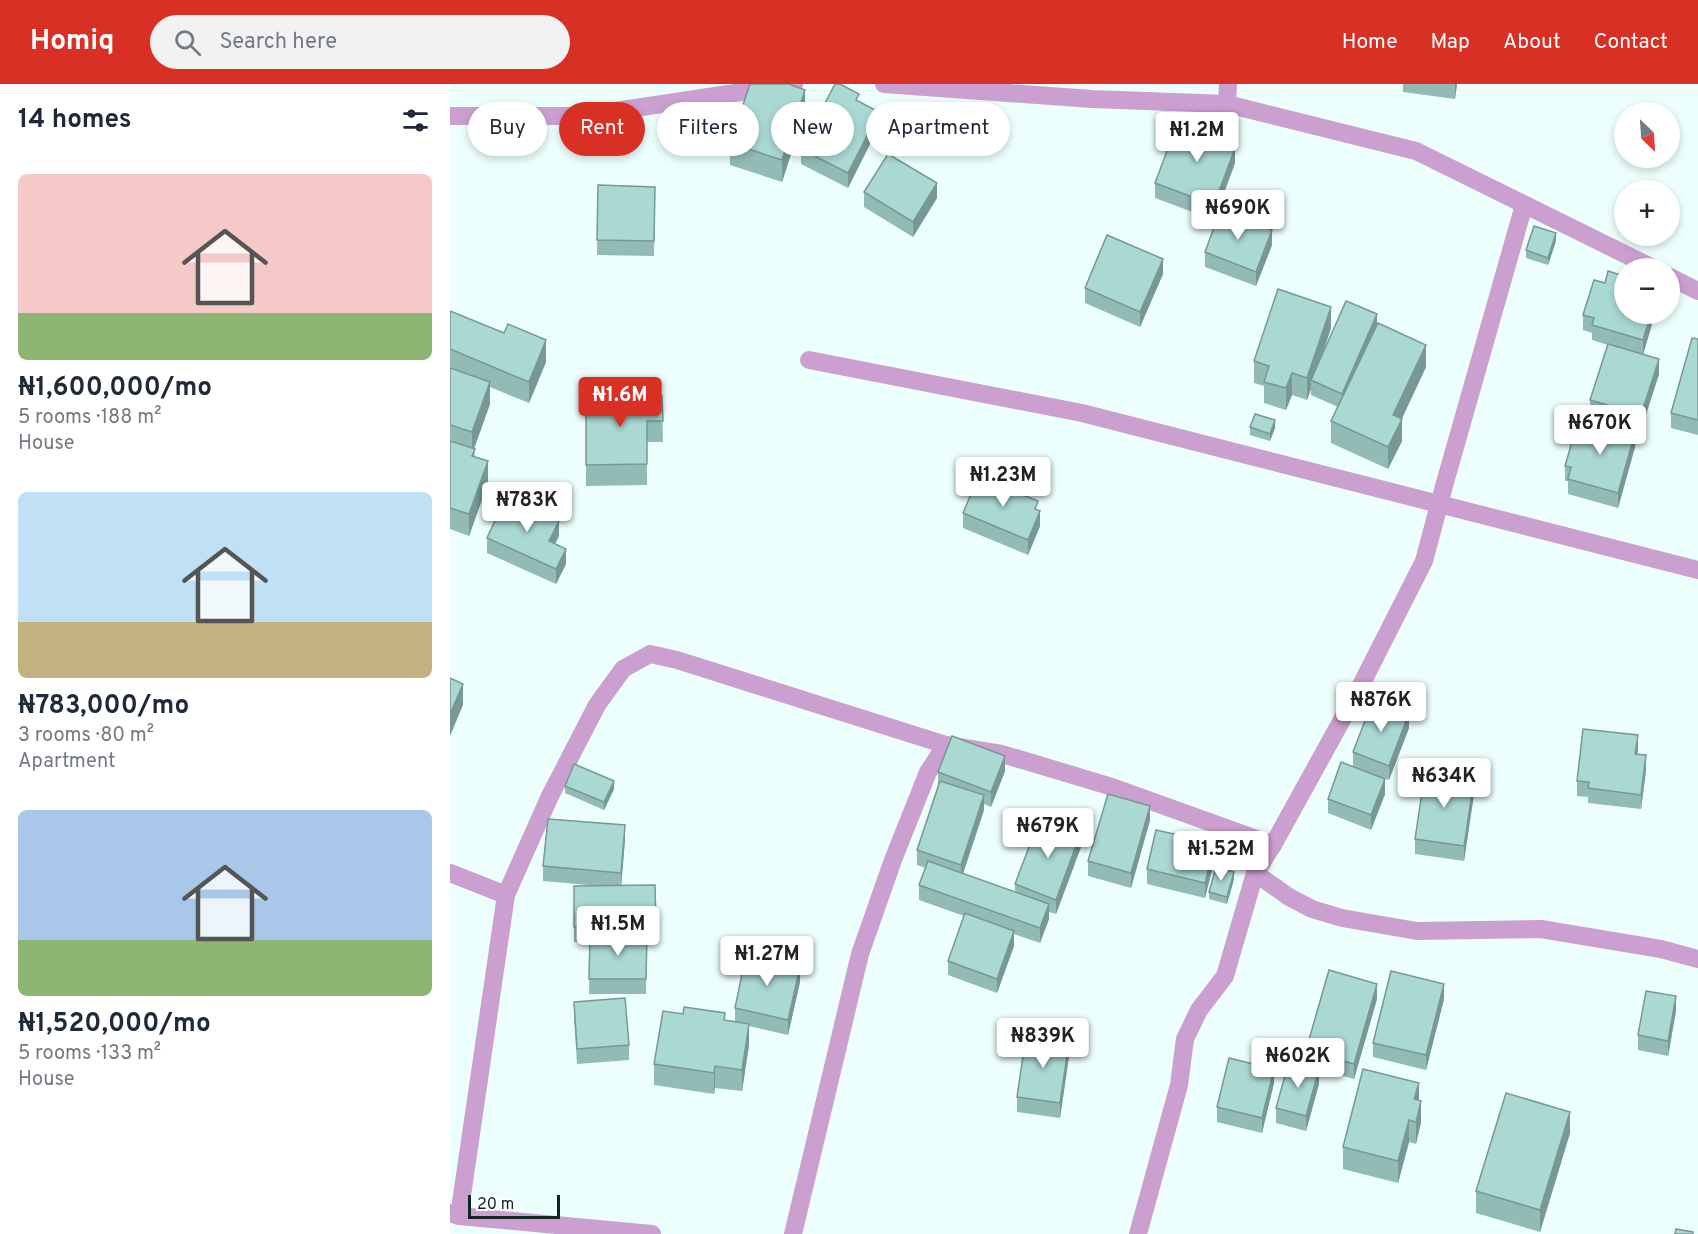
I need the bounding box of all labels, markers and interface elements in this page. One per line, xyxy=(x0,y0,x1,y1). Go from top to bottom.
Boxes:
search box xyxy=(150,15,570,69)
text: Homiq xyxy=(30,24,114,60)
icon: search xyxy=(171,26,204,59)
text: Search here xyxy=(219,29,337,56)
text: Home xyxy=(1342,29,1398,56)
text: Map xyxy=(1431,29,1470,56)
text: About xyxy=(1503,29,1561,56)
text: Contact xyxy=(1594,29,1668,56)
chip: Buy xyxy=(468,102,547,156)
chip: Rent xyxy=(559,102,645,156)
chip: Filters xyxy=(657,102,759,156)
chip: New xyxy=(771,102,854,156)
chip: Apartment xyxy=(866,102,1010,156)
north arrow xyxy=(1614,102,1680,168)
map controls xyxy=(1614,102,1680,324)
text: 14 homes xyxy=(18,104,132,137)
icon: filters xyxy=(399,104,432,137)
pin: ₦1.2M xyxy=(1155,112,1239,163)
text: ₦1.2M xyxy=(1170,118,1224,144)
button: + xyxy=(1614,180,1680,246)
pin: ₦690K xyxy=(1196,190,1280,241)
text: ₦690K xyxy=(1205,196,1271,222)
icon: home xyxy=(171,213,279,321)
button: − xyxy=(1614,258,1680,324)
text: ₦1,600,000/mo xyxy=(18,372,212,405)
pin: ₦1.6M xyxy=(578,377,662,428)
text: ₦1.6M xyxy=(593,383,647,409)
text: 5 rooms · 188 m² xyxy=(18,405,161,431)
pin: ₦670K xyxy=(1558,405,1642,456)
text: ₦670K xyxy=(1568,411,1632,437)
text: House xyxy=(18,431,74,457)
pin: ₦1.23M xyxy=(954,457,1052,508)
text: ₦1.23M xyxy=(970,463,1036,489)
pin: ₦783K xyxy=(485,482,569,533)
text: ₦783K xyxy=(496,488,558,514)
icon: home xyxy=(171,531,279,639)
pin: ₦876K xyxy=(1339,682,1423,733)
text: ₦876K xyxy=(1350,688,1412,714)
text: ₦783,000/mo xyxy=(18,690,189,723)
text: 3 rooms · 80 m² xyxy=(18,723,154,749)
text: Apartment xyxy=(18,749,116,775)
pin: ₦634K xyxy=(1402,758,1486,809)
text: ₦634K xyxy=(1412,764,1476,790)
pin: ₦679K xyxy=(1006,808,1090,859)
text: ₦679K xyxy=(1017,814,1079,840)
pin: ₦1.52M xyxy=(1172,831,1270,882)
text: ₦1.52M xyxy=(1188,837,1254,863)
icon: home xyxy=(171,849,279,957)
pin: ₦1.5M xyxy=(576,906,660,957)
text: ₦1.5M xyxy=(591,912,645,938)
pin: ₦1.27M xyxy=(718,936,816,987)
text: ₦1.27M xyxy=(734,942,800,968)
text: ₦1,520,000/mo xyxy=(18,1008,211,1041)
pin: ₦839K xyxy=(1001,1018,1085,1069)
text: ₦839K xyxy=(1011,1024,1075,1050)
pin: ₦602K xyxy=(1256,1038,1340,1089)
text: 5 rooms · 133 m² xyxy=(18,1041,161,1067)
text: ₦602K xyxy=(1265,1044,1331,1070)
text: House xyxy=(18,1067,74,1093)
scale bar xyxy=(468,1192,560,1220)
text: 20 m xyxy=(477,1195,514,1215)

